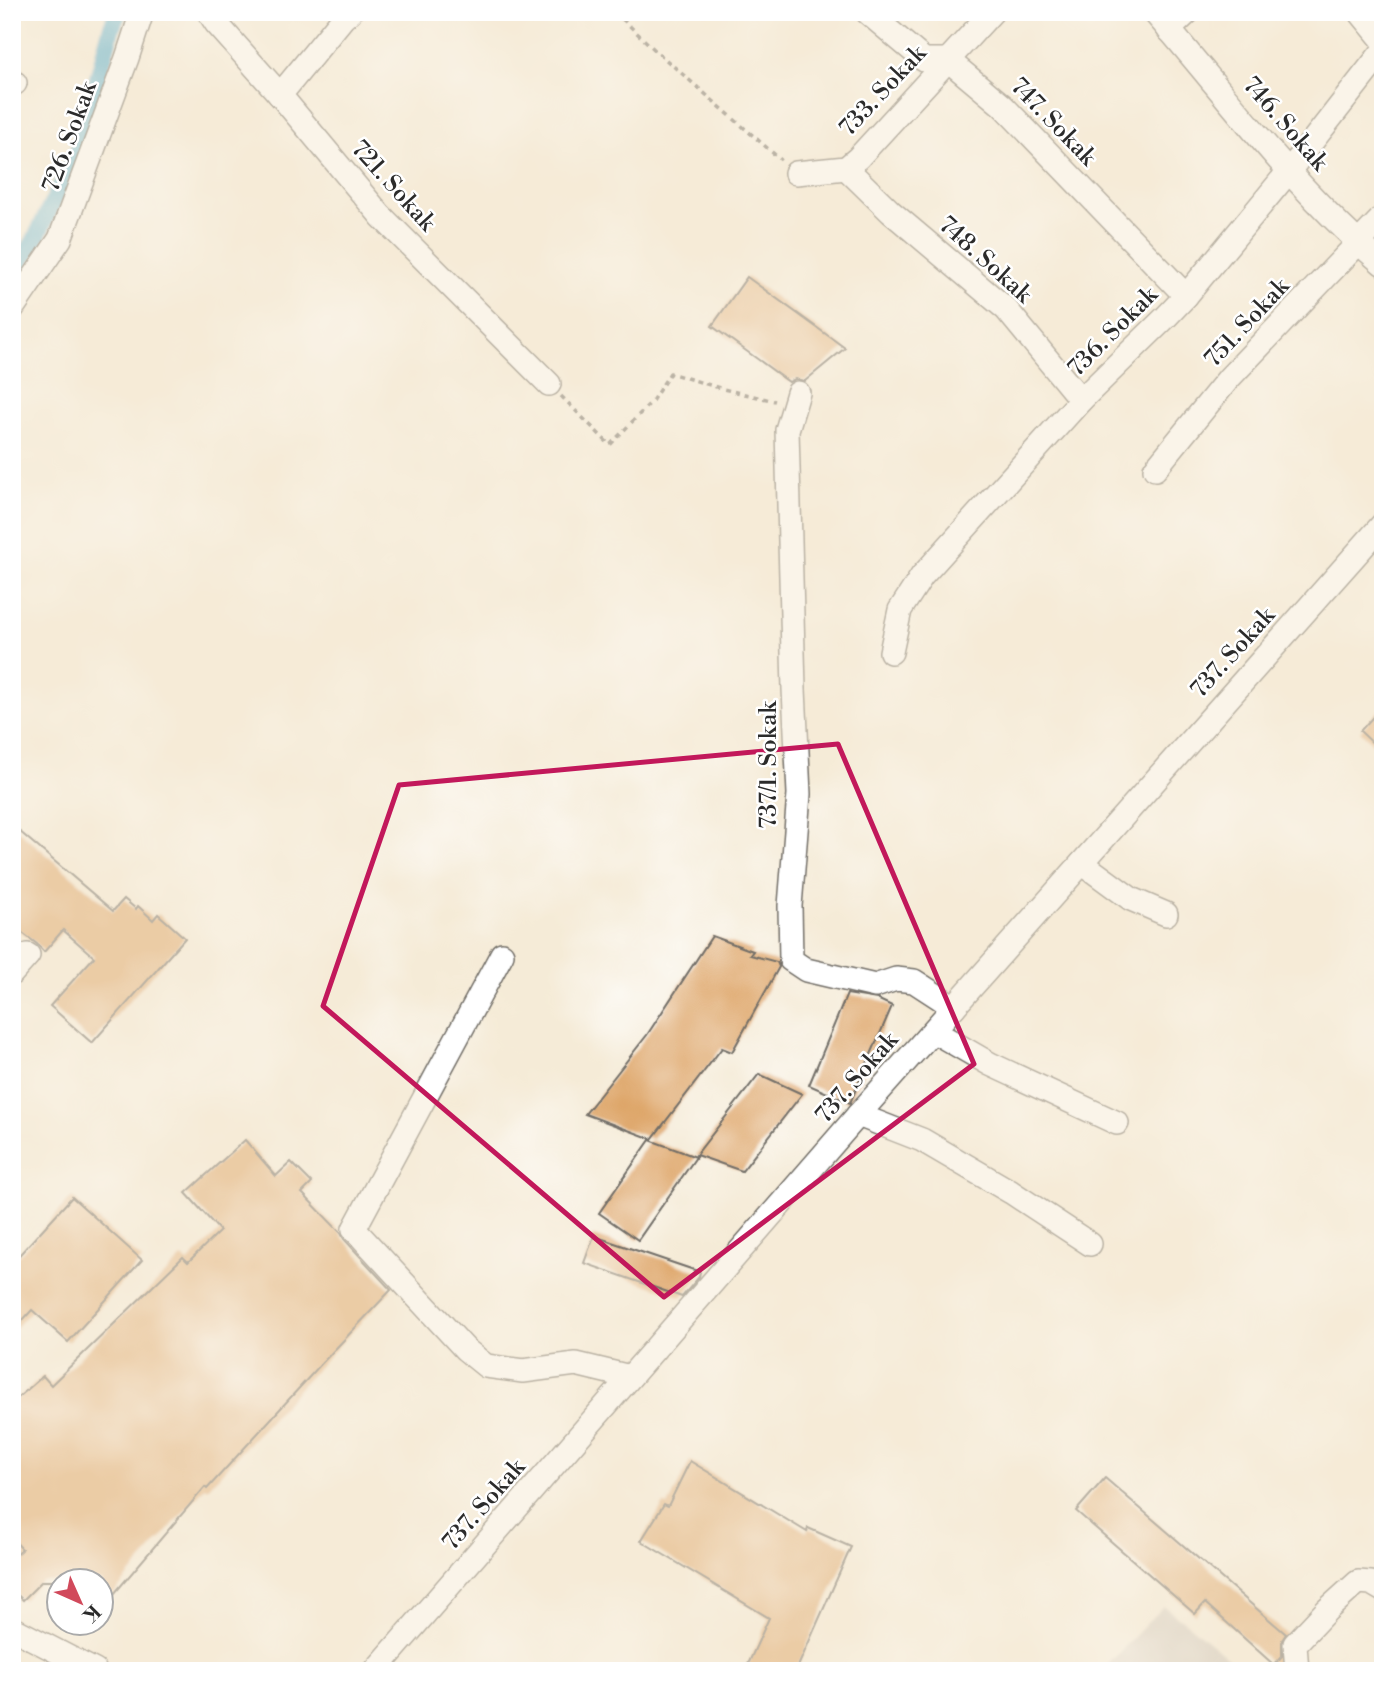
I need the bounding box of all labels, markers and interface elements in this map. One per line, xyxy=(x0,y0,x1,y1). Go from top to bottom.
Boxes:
street label: 733. Sokak xyxy=(833,38,934,143)
street label: 746. Sokak xyxy=(1236,71,1335,178)
street label: 747. Sokak xyxy=(1004,72,1103,173)
street label: 726. Sokak xyxy=(36,76,104,196)
street label: 721. Sokak xyxy=(344,134,443,239)
street label: 748. Sokak xyxy=(932,210,1039,311)
street label: 751. Sokak xyxy=(1198,271,1297,374)
street label: 736. Sokak xyxy=(1062,280,1165,383)
street label: 737. Sokak xyxy=(1184,600,1282,705)
street label: 737/1. Sokak xyxy=(754,700,784,829)
street label: 737. Sokak xyxy=(809,1025,906,1130)
street label: 737. Sokak xyxy=(436,1452,533,1557)
north arrow xyxy=(46,1568,116,1638)
text: K xyxy=(77,1599,105,1628)

